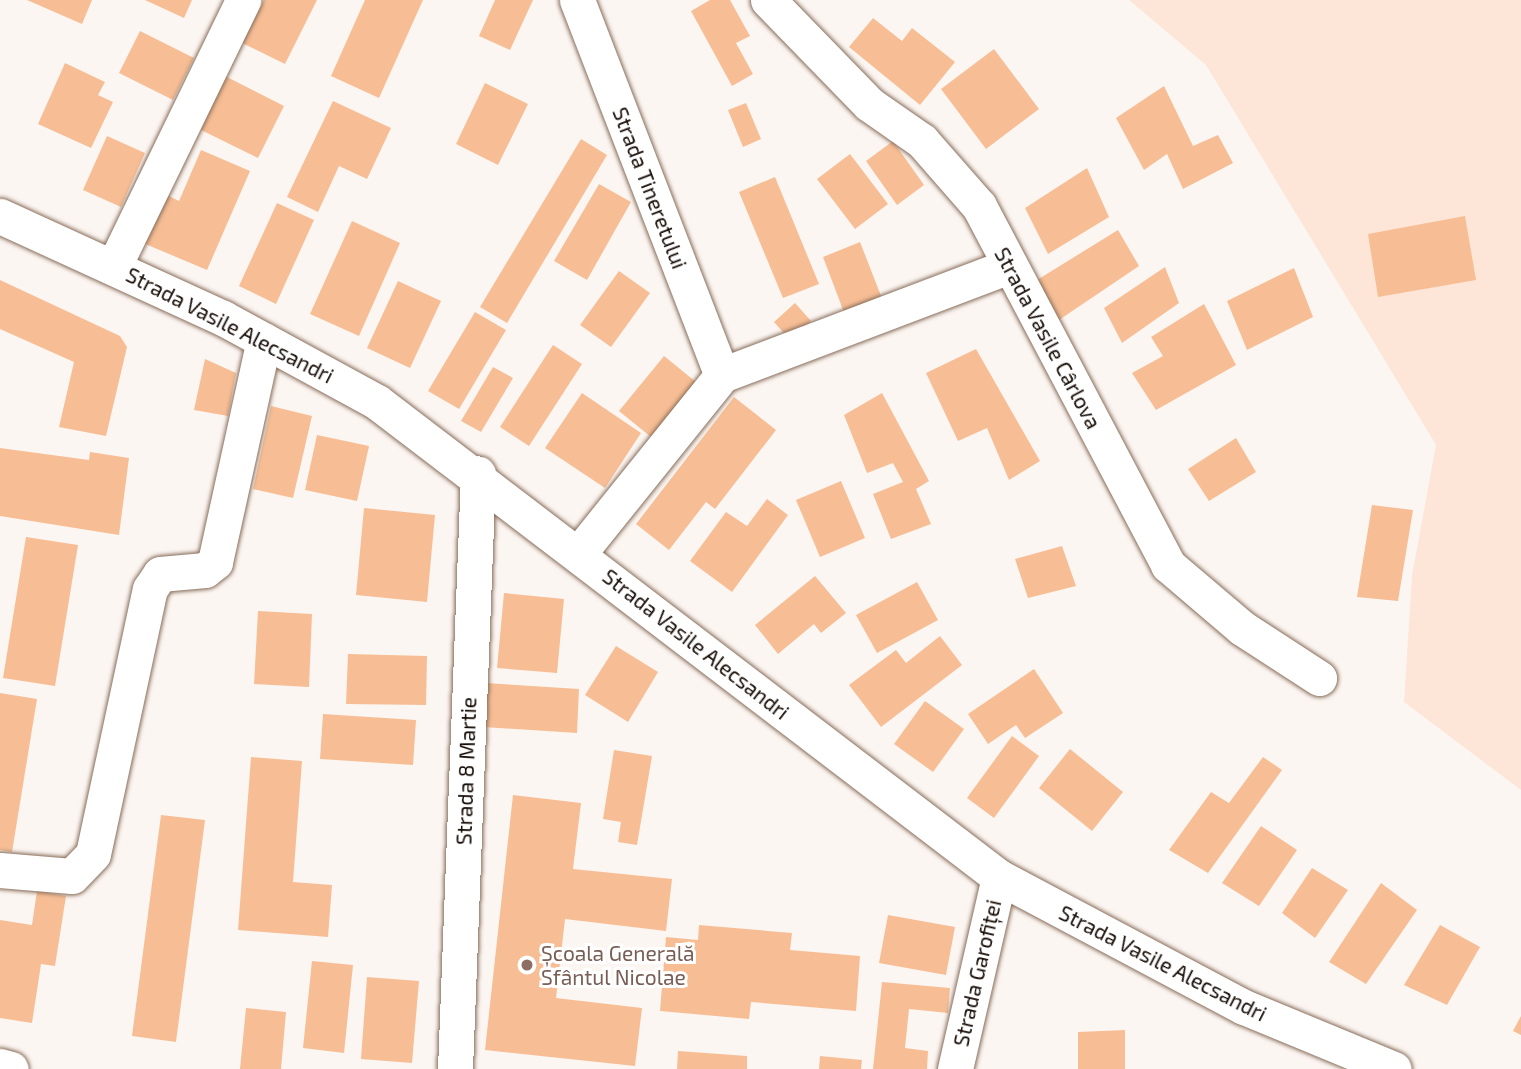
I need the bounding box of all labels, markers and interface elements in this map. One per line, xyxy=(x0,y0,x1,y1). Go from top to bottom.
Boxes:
street label: Strada Tineretului xyxy=(607,103,693,273)
street label: Strada Vasile Cârlova xyxy=(989,243,1107,433)
street label: Strada Vasile Alecsandri xyxy=(122,261,338,389)
street label: Strada Vasile Alecsandri xyxy=(597,563,795,725)
street label: Strada 8 Martie xyxy=(451,697,481,845)
street label: Strada Garofiței xyxy=(948,897,1006,1049)
street label: Strada Vasile Alecsandri xyxy=(1055,899,1271,1027)
place label: Școala Generală Sfântul Nicolae xyxy=(541,940,694,990)
marker: Școala Generală Sfântul Nicolae xyxy=(519,957,535,973)

